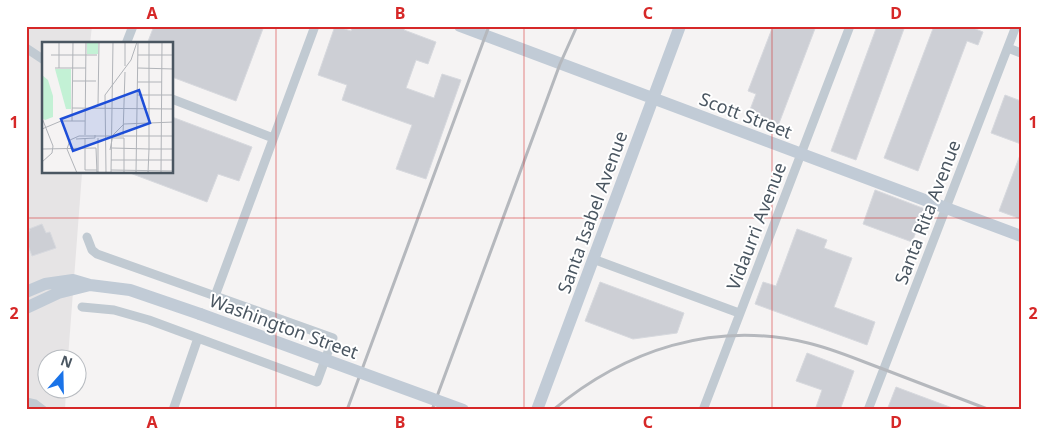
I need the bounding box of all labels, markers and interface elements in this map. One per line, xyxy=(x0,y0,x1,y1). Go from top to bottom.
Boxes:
text: A xyxy=(146,2,158,24)
text: B xyxy=(395,2,405,24)
text: C xyxy=(643,2,653,24)
text: D xyxy=(890,2,902,24)
inset map xyxy=(42,42,174,174)
street label: Scott Street xyxy=(696,86,796,144)
text: 1 xyxy=(9,111,19,133)
text: 1 xyxy=(1028,111,1038,133)
street label: Santa Isabel Avenue xyxy=(551,128,633,296)
street label: Santa Rita Avenue xyxy=(888,136,966,288)
street label: Vidaurri Avenue xyxy=(721,159,791,293)
street label: Washington Street xyxy=(206,288,362,364)
text: 2 xyxy=(9,302,19,324)
text: 2 xyxy=(1028,302,1038,324)
north arrow xyxy=(38,348,88,398)
text: N xyxy=(58,350,75,372)
text: A xyxy=(146,411,158,433)
text: B xyxy=(395,411,405,433)
text: C xyxy=(643,411,653,433)
text: D xyxy=(890,411,902,433)

